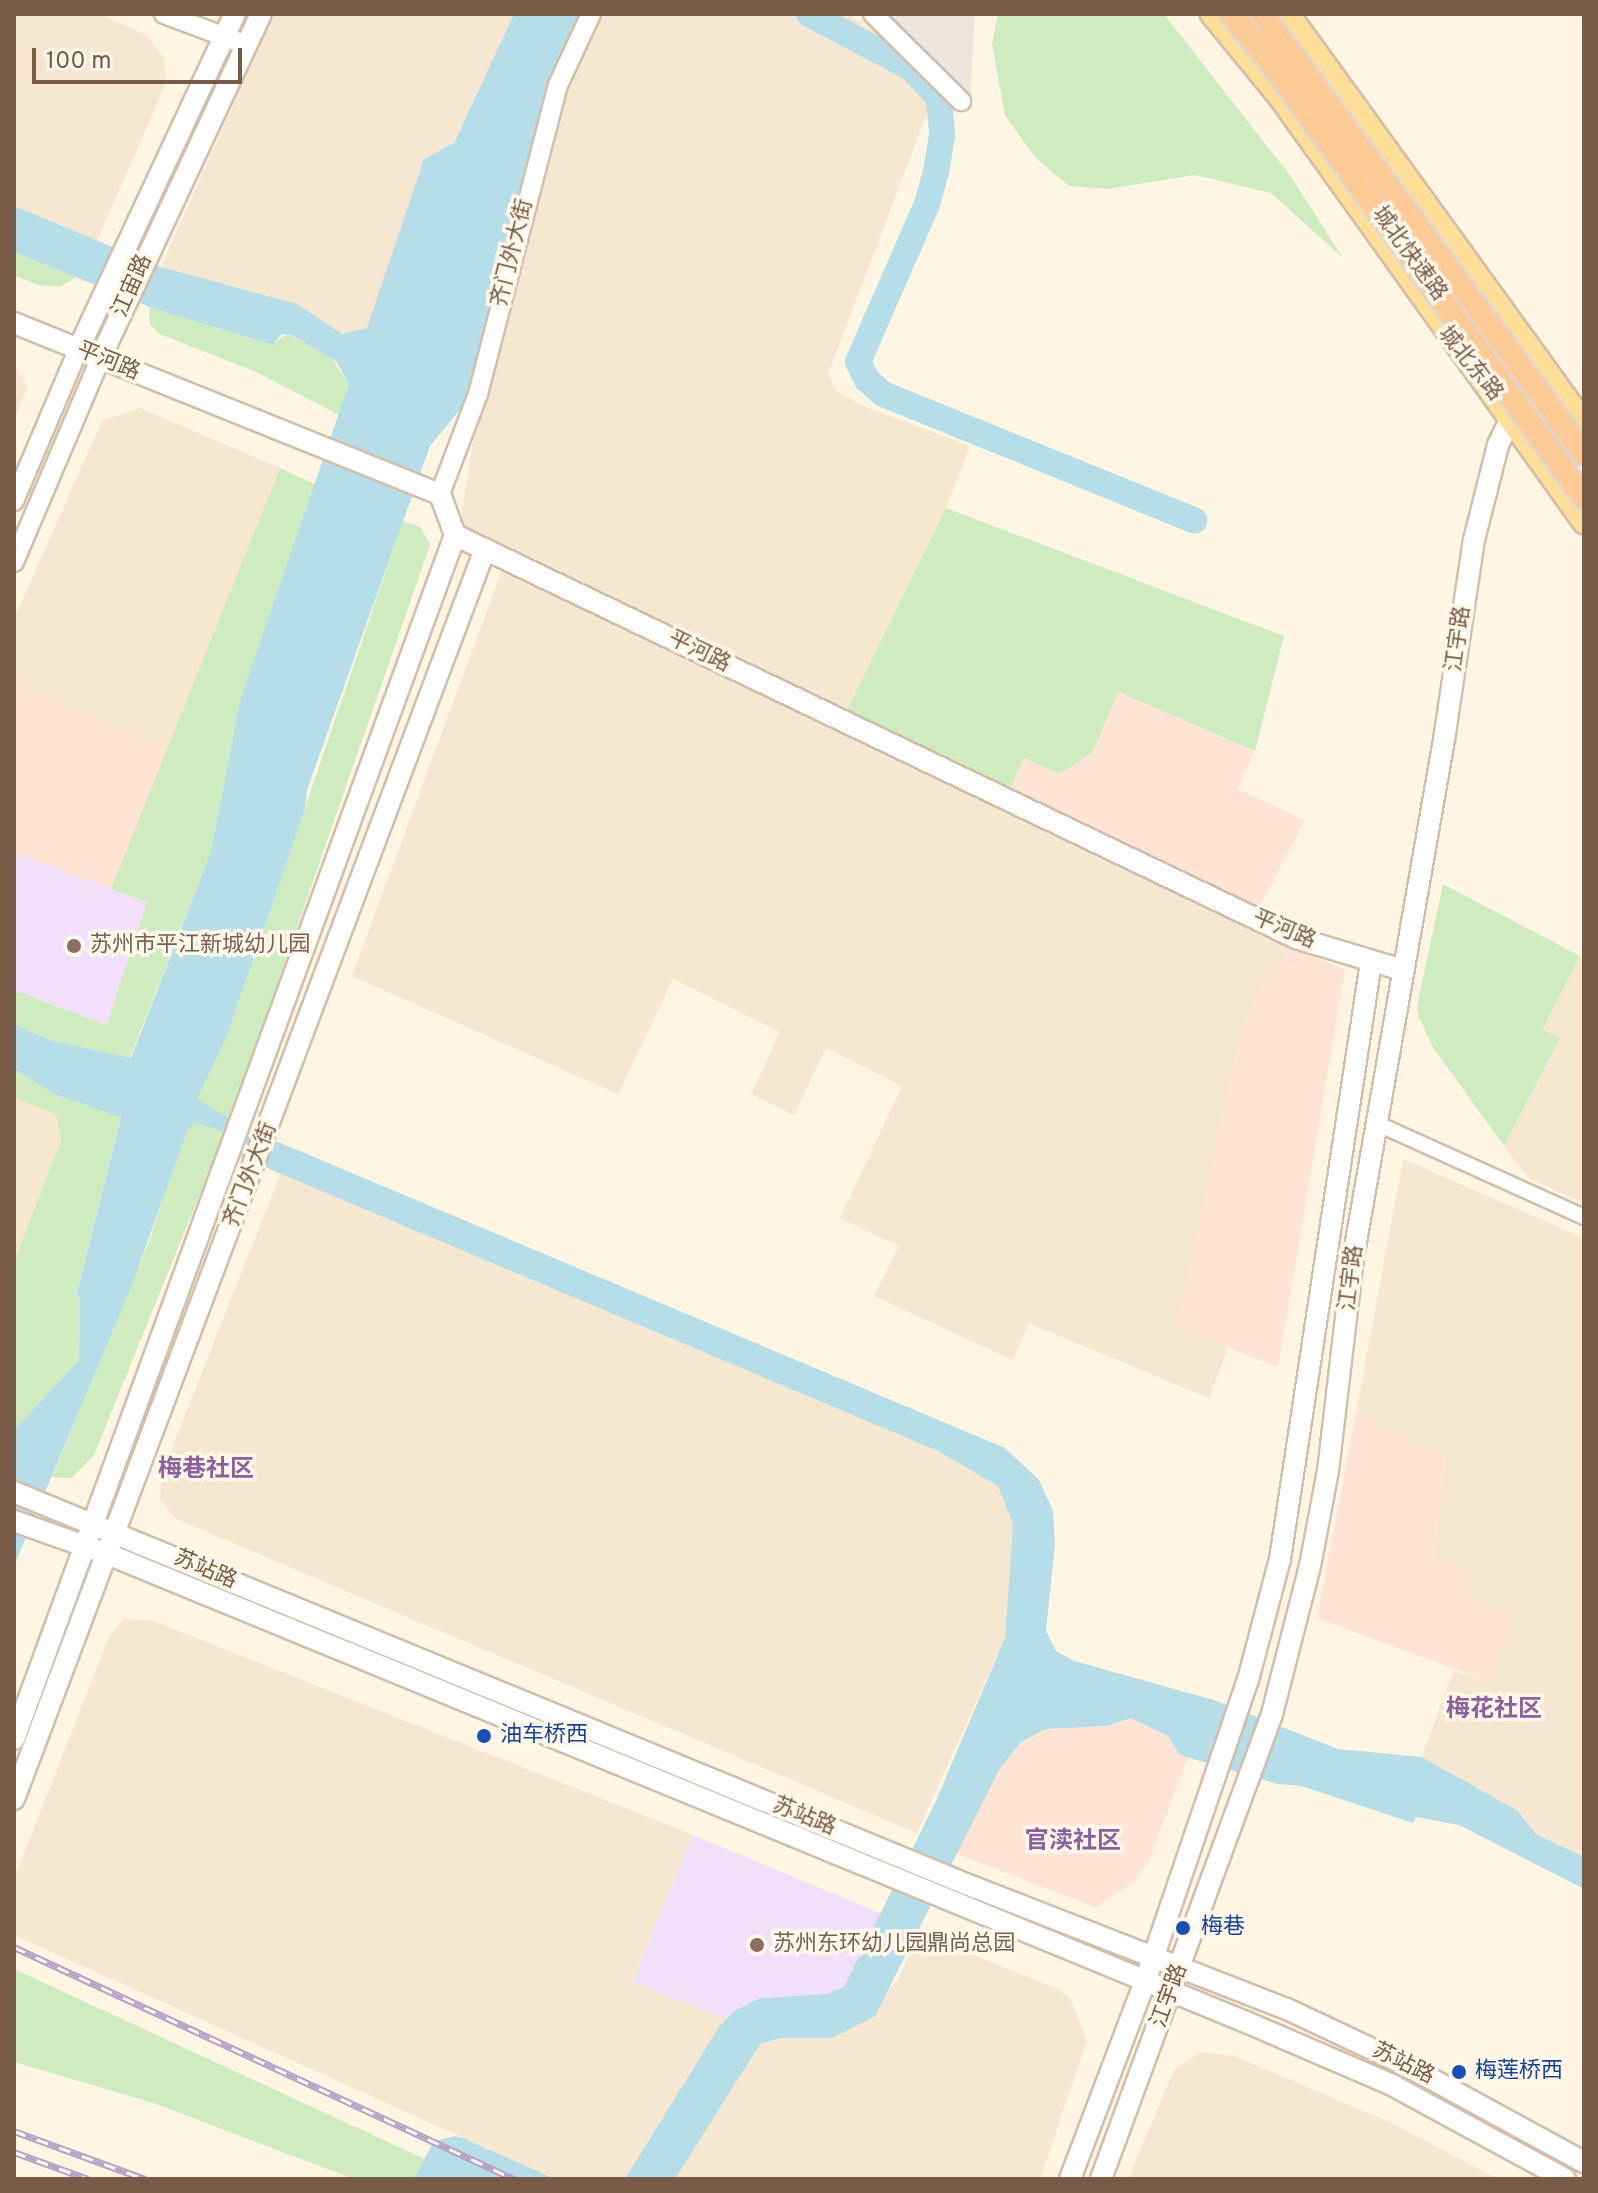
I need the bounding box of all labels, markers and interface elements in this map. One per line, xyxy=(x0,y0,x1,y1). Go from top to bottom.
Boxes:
scale bar xyxy=(36,32,246,82)
text: 100 m xyxy=(46,47,112,77)
street label: 齐门外大街 xyxy=(487,196,539,310)
street label: 城北快速路 xyxy=(1366,202,1452,306)
street label: 江宙路 xyxy=(108,250,158,322)
street label: 城北东路 xyxy=(1432,321,1508,407)
street label: 平河路 xyxy=(72,337,144,387)
street label: 江宇路 xyxy=(1441,604,1477,674)
street label: 平河路 xyxy=(664,626,734,678)
street label: 平河路 xyxy=(1248,905,1320,955)
place label: 苏州市平江新城幼儿园 xyxy=(90,933,310,959)
marker: 苏州市平江新城幼儿园 xyxy=(65,937,83,955)
street label: 齐门外大街 xyxy=(219,1119,283,1231)
street label: 江宇路 xyxy=(1335,1244,1369,1312)
district label: 梅巷社区 xyxy=(158,1457,254,1485)
street label: 苏站路 xyxy=(169,1545,241,1595)
district label: 梅花社区 xyxy=(1446,1697,1542,1725)
place label: 油车桥西 xyxy=(500,1723,588,1749)
marker: 油车桥西 xyxy=(475,1727,493,1745)
street label: 苏站路 xyxy=(768,1792,840,1842)
district label: 官渎社区 xyxy=(1025,1829,1121,1857)
place label: 梅巷 xyxy=(1201,1915,1245,1941)
marker: 梅巷 xyxy=(1172,1917,1194,1939)
place label: 苏州东环幼儿园鼎尚总园 xyxy=(773,1932,1015,1958)
marker: 苏州东环幼儿园鼎尚总园 xyxy=(748,1936,766,1954)
street label: 江宇路 xyxy=(1146,1960,1194,2032)
street label: 苏站路 xyxy=(1368,2038,1438,2090)
place label: 梅莲桥西 xyxy=(1475,2059,1563,2085)
marker: 梅莲桥西 xyxy=(1450,2063,1468,2081)

